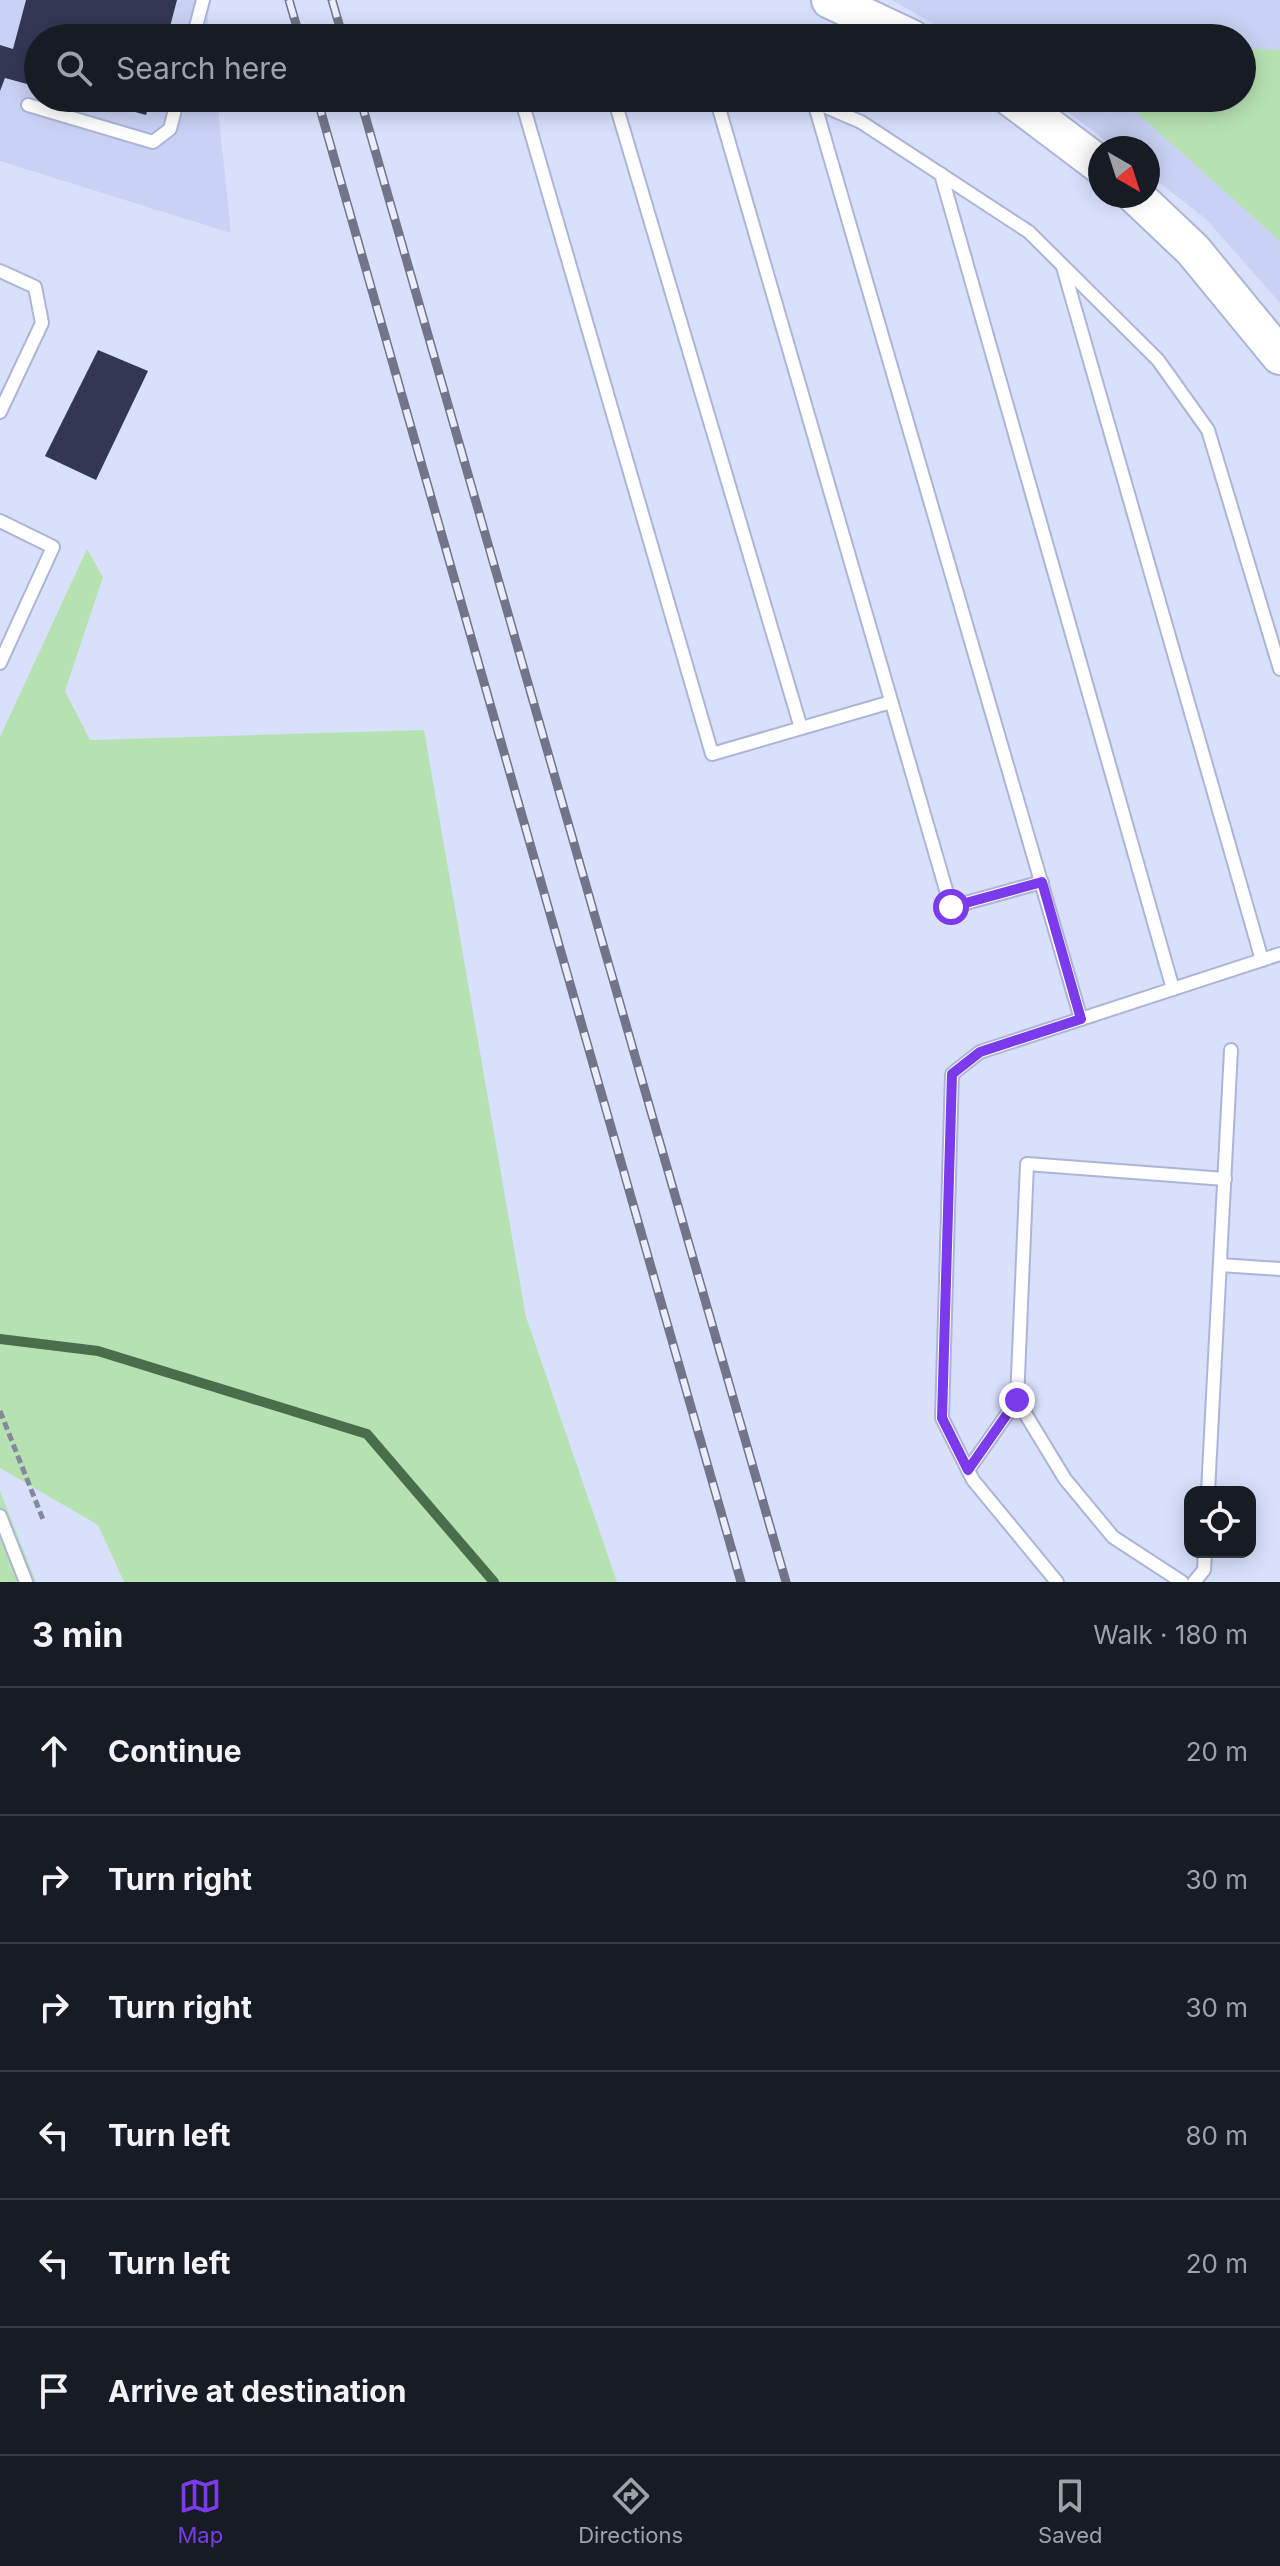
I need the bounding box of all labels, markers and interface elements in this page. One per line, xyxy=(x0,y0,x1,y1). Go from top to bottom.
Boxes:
search box xyxy=(24,24,1256,112)
icon: search xyxy=(52,46,96,90)
text: Search here xyxy=(116,50,288,86)
north arrow xyxy=(1088,136,1160,208)
route start xyxy=(933,889,969,925)
route end xyxy=(999,1382,1035,1418)
map controls xyxy=(1184,1486,1256,1558)
button: locate xyxy=(1184,1486,1256,1558)
text: 3 min xyxy=(32,1614,123,1655)
text: Walk · 180 m xyxy=(1093,1619,1248,1650)
icon: ahead xyxy=(32,1729,76,1773)
text: Continue xyxy=(108,1733,242,1769)
text: 20 m xyxy=(1186,1736,1248,1767)
icon: right xyxy=(32,1857,76,1901)
text: Turn right xyxy=(108,1861,252,1897)
text: 30 m xyxy=(1185,1864,1248,1895)
icon: right xyxy=(32,1985,76,2029)
text: Turn right xyxy=(108,1989,252,2025)
text: 30 m xyxy=(1185,1992,1248,2023)
icon: left xyxy=(32,2113,76,2157)
text: Turn left xyxy=(108,2117,230,2153)
text: 80 m xyxy=(1185,2120,1248,2151)
icon: left xyxy=(32,2241,76,2285)
text: Turn left xyxy=(108,2245,230,2281)
text: 20 m xyxy=(1186,2248,1248,2279)
icon: arrive xyxy=(32,2369,76,2413)
text: Arrive at destination xyxy=(108,2373,406,2409)
tab: Map xyxy=(178,2474,223,2548)
tab: Directions xyxy=(578,2474,683,2548)
tab: Saved xyxy=(1038,2474,1102,2548)

